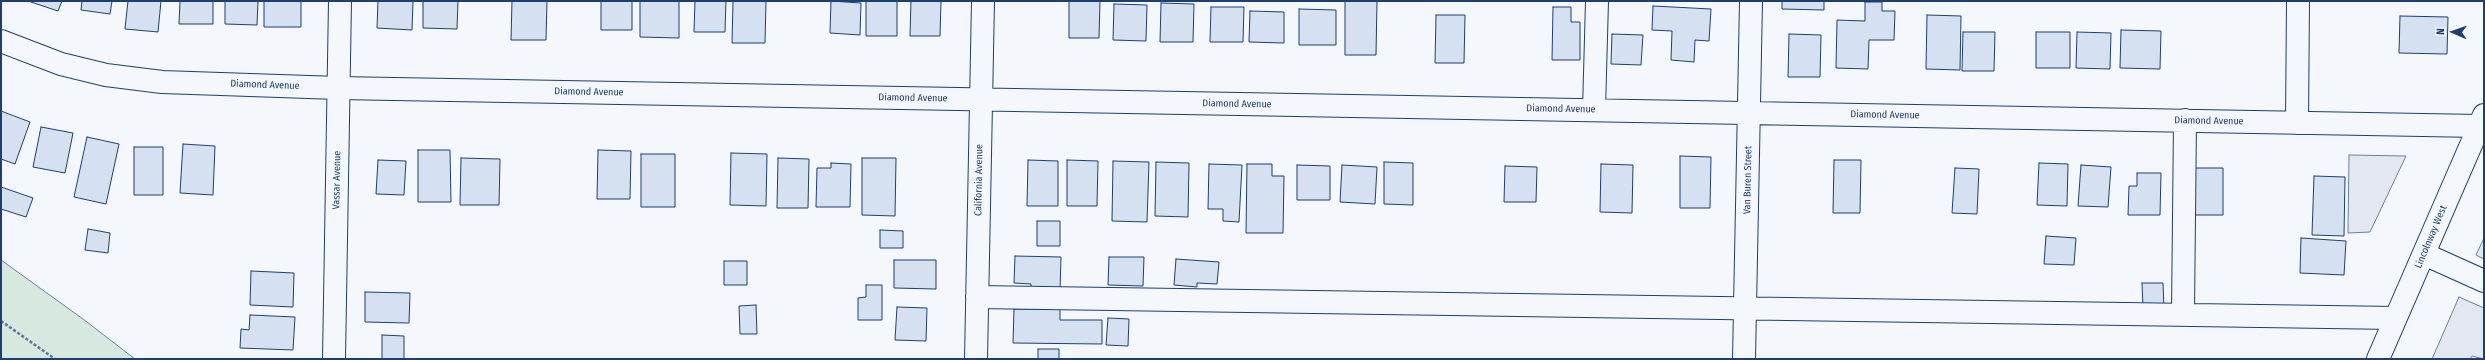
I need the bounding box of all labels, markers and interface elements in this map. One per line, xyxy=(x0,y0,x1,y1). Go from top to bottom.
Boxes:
north arrow xyxy=(2433,12,2473,52)
text: N xyxy=(2434,28,2447,35)
street label: Diamond Avenue xyxy=(230,78,300,92)
street label: Diamond Avenue xyxy=(554,85,624,99)
street label: Diamond Avenue xyxy=(878,91,948,105)
street label: Diamond Avenue xyxy=(1202,97,1272,111)
street label: Diamond Avenue xyxy=(1526,102,1596,116)
street label: Diamond Avenue xyxy=(1850,108,1920,122)
street label: Diamond Avenue xyxy=(2174,114,2244,128)
street label: California Avenue xyxy=(972,144,986,216)
street label: Van Buren Street xyxy=(1741,146,1755,214)
street label: Vassar Avenue xyxy=(330,151,344,209)
street label: Lincolnway West xyxy=(2412,204,2450,270)

